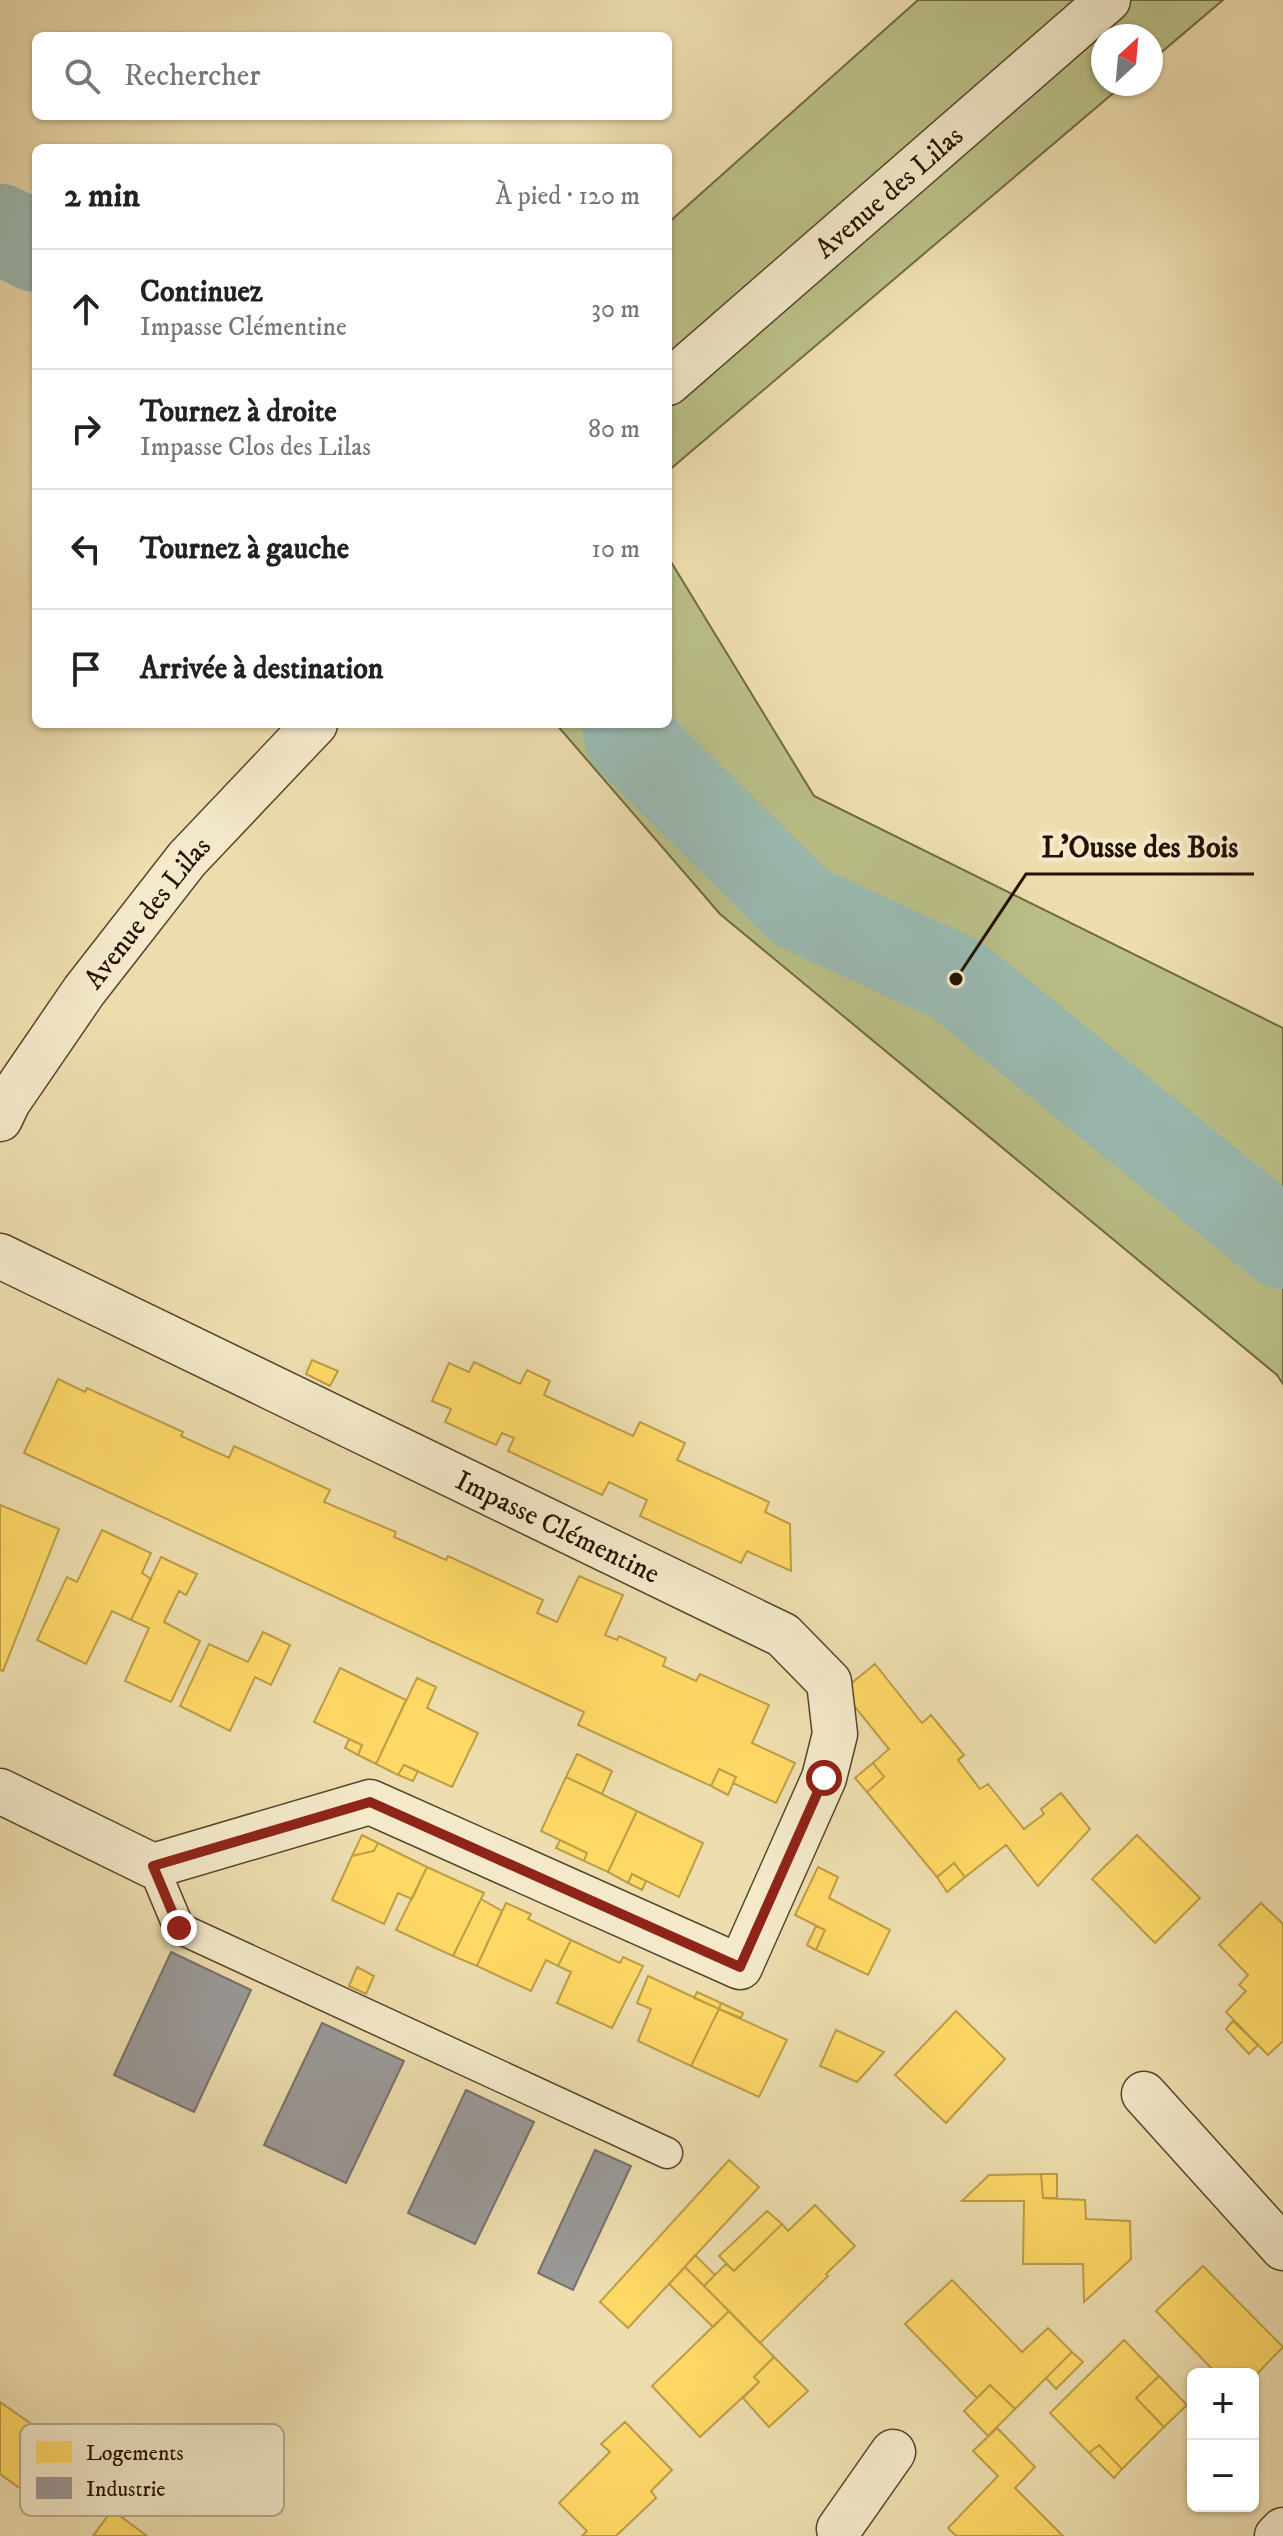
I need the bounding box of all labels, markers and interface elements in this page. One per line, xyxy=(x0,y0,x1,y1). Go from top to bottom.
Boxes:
north arrow xyxy=(1091,24,1163,96)
search box xyxy=(32,32,672,120)
icon: search xyxy=(60,54,104,98)
text: Rechercher xyxy=(124,58,260,95)
street label: Avenue des Lilas xyxy=(808,119,970,266)
text: 2 min xyxy=(64,175,140,217)
text: À pied · 120 m xyxy=(496,180,640,213)
text: Continuez xyxy=(140,274,263,311)
icon: ahead xyxy=(64,287,108,331)
text: 30 m xyxy=(591,293,640,326)
text: Impasse Clémentine xyxy=(140,311,347,344)
text: Tournez à droite xyxy=(140,394,337,431)
icon: right xyxy=(64,407,108,451)
text: 80 m xyxy=(588,413,640,446)
text: Impasse Clos des Lilas xyxy=(140,431,371,464)
icon: left xyxy=(64,527,108,571)
text: Tournez à gauche xyxy=(140,531,349,568)
text: 10 m xyxy=(591,533,640,566)
icon: arrive xyxy=(64,647,108,691)
text: Arrivée à destination xyxy=(140,651,384,688)
callout: L'Ousse des Bois xyxy=(1026,820,1254,874)
street label: Avenue des Lilas xyxy=(76,829,218,996)
text: L'Ousse des Bois xyxy=(1042,830,1238,867)
street label: Impasse Clémentine xyxy=(450,1463,665,1592)
route start xyxy=(806,1760,842,1796)
route end xyxy=(161,1910,197,1946)
map controls xyxy=(1187,2368,1259,2512)
button: + xyxy=(1187,2368,1259,2440)
legend xyxy=(20,2424,284,2516)
text: Logements xyxy=(86,2440,184,2467)
button: − xyxy=(1187,2440,1259,2512)
text: Industrie xyxy=(86,2476,165,2503)

